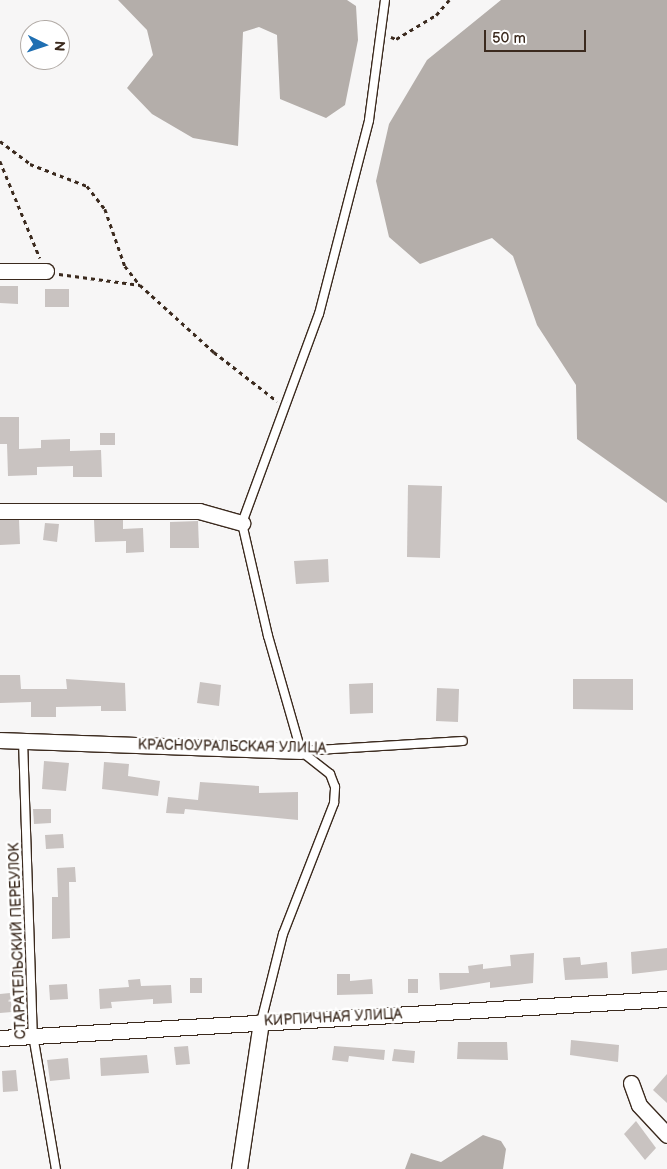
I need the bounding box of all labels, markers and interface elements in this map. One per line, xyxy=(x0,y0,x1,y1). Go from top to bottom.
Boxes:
north arrow xyxy=(20,20,70,70)
scale bar xyxy=(487,20,590,52)
text: 50 m xyxy=(492,29,526,48)
text: N xyxy=(51,40,68,52)
street label: КРАСНОУРАЛЬСКАЯ УЛИЦА xyxy=(138,737,326,757)
street label: СТАРАТЕЛЬСКИЙ ПЕРЕУЛОК xyxy=(6,843,30,1039)
street label: КИРПИЧНАЯ УЛИЦА xyxy=(263,1006,403,1030)

